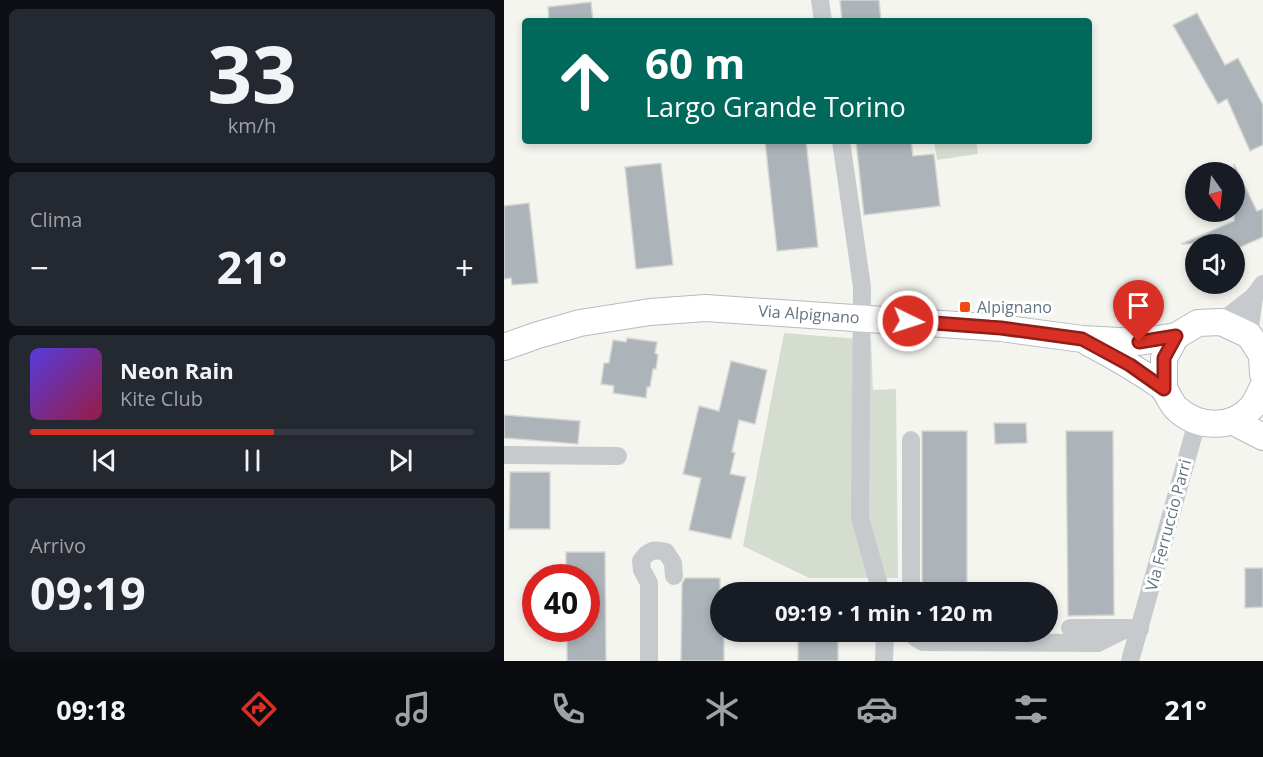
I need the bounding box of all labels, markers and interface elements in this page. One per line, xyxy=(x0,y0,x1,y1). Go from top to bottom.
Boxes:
text: 33 xyxy=(207,20,297,126)
text: 60 m xyxy=(645,34,745,91)
icon: ahead xyxy=(546,42,624,120)
text: Largo Grande Torino xyxy=(645,88,906,125)
text: km/h xyxy=(228,112,276,139)
north arrow xyxy=(1185,162,1245,222)
map controls xyxy=(1185,162,1245,294)
text: Clima xyxy=(30,206,82,233)
button: sound xyxy=(1185,234,1245,294)
text: 21° xyxy=(217,236,287,297)
text: − xyxy=(30,245,49,290)
text: + xyxy=(455,245,474,290)
pin xyxy=(1113,280,1164,342)
position arrow xyxy=(876,289,940,353)
icon: arrive xyxy=(1122,289,1155,322)
place label: Alpignano xyxy=(977,296,1052,318)
street label: Via Alpignano xyxy=(758,299,860,329)
marker: Alpignano xyxy=(958,300,972,314)
text: Neon Rain xyxy=(120,355,234,385)
text: Kite Club xyxy=(120,385,203,412)
icon: previous xyxy=(88,444,121,477)
icon: pause xyxy=(236,444,269,477)
icon: next xyxy=(384,444,417,477)
street label: Via Ferruccio Parri xyxy=(1140,457,1196,593)
text: Arrivo xyxy=(30,532,86,559)
text: 09:19 xyxy=(30,562,146,623)
speed limit sign: 40 xyxy=(522,564,600,642)
text: 09:19 · 1 min · 120 m xyxy=(775,597,993,627)
icon: directions xyxy=(238,688,280,730)
icon: music xyxy=(392,688,434,730)
icon: phone xyxy=(547,688,589,730)
icon: climate xyxy=(701,688,743,730)
icon: car xyxy=(856,688,898,730)
icon: filters xyxy=(1010,688,1052,730)
text: 09:18 xyxy=(56,691,126,728)
text: 21° xyxy=(1164,691,1207,728)

